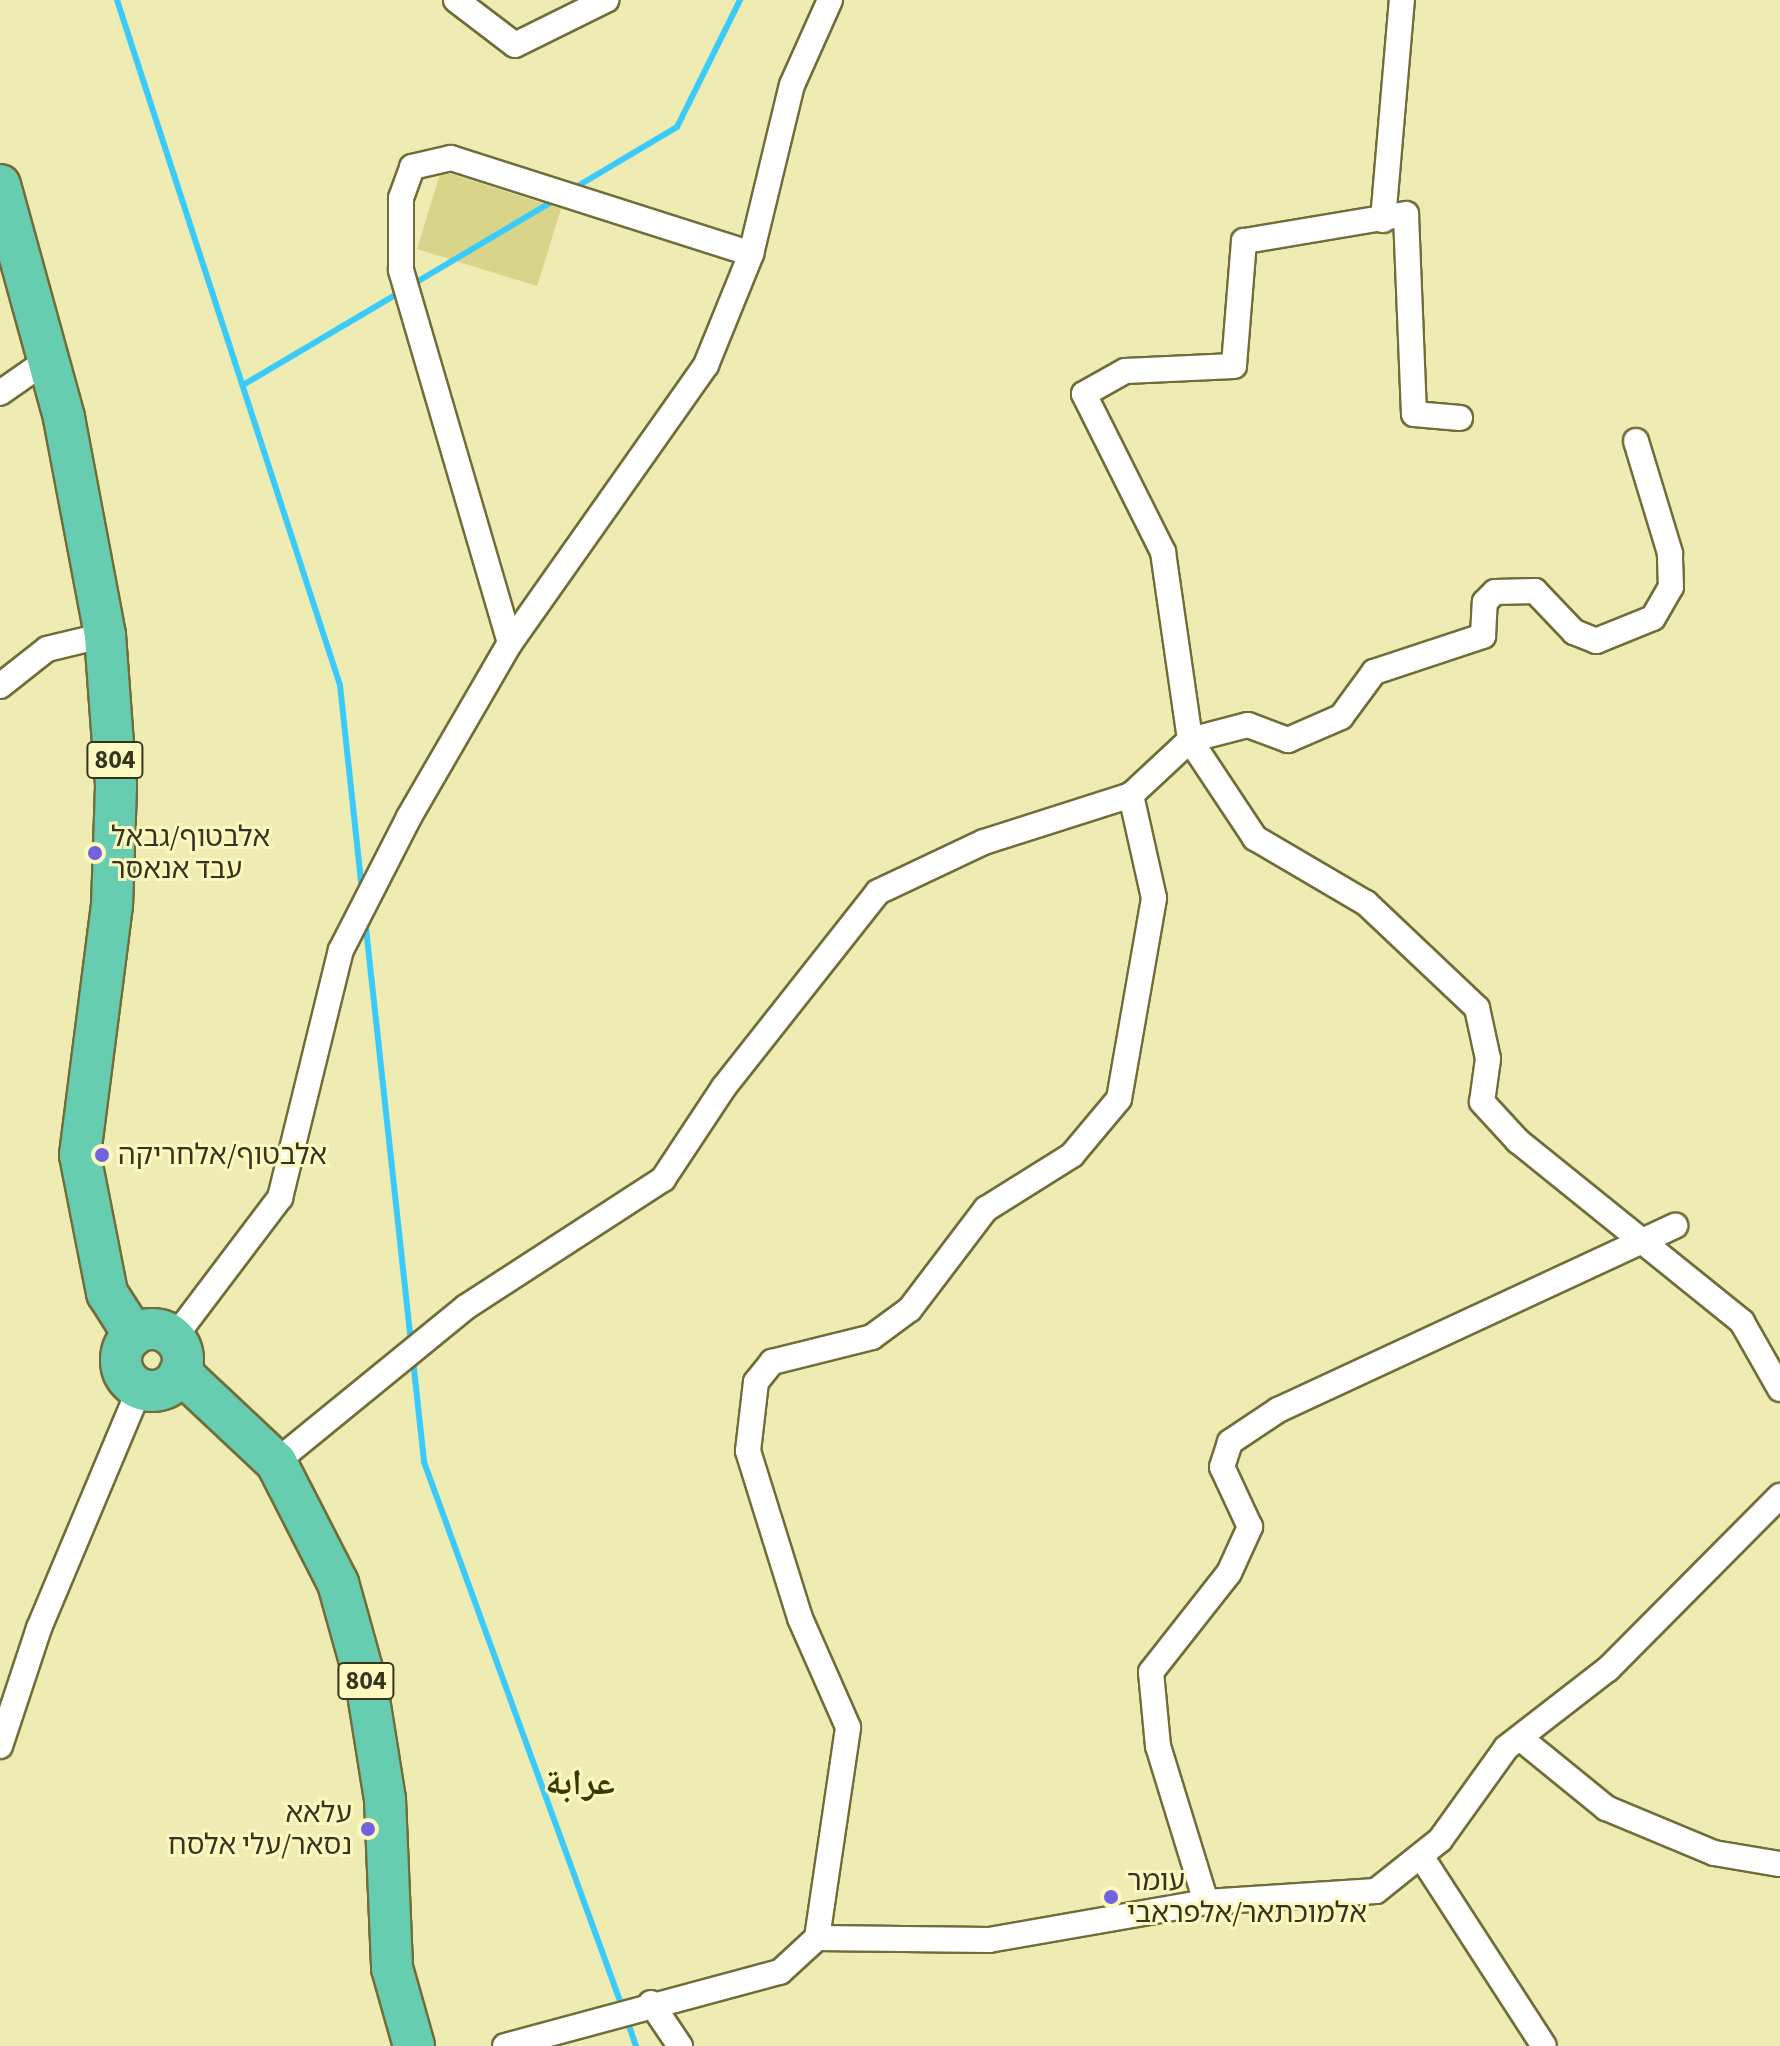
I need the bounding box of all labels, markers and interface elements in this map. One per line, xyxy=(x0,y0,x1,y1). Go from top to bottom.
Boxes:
road number: 804 xyxy=(85,738,145,782)
place label: אלבטוף/גבאל עבד אנאסר xyxy=(111,820,270,886)
marker: אלבטוף/גבאל עבד אנאסר xyxy=(86,844,104,862)
place label: אלבטוף/אלחריקה xyxy=(118,1138,327,1172)
marker: אלבטוף/אלחריקה xyxy=(93,1146,111,1164)
road number: 804 xyxy=(336,1659,396,1703)
district label: عرابة xyxy=(545,1761,615,1805)
place label: עלאא נסאר/עלי אלסח xyxy=(168,1796,352,1862)
marker: עלאא נסאר/עלי אלסח xyxy=(359,1820,377,1838)
place label: עומר אלמוכתאר/אלפראבי xyxy=(1127,1864,1367,1930)
marker: עומר אלמוכתאר/אלפראבי xyxy=(1102,1888,1120,1906)

